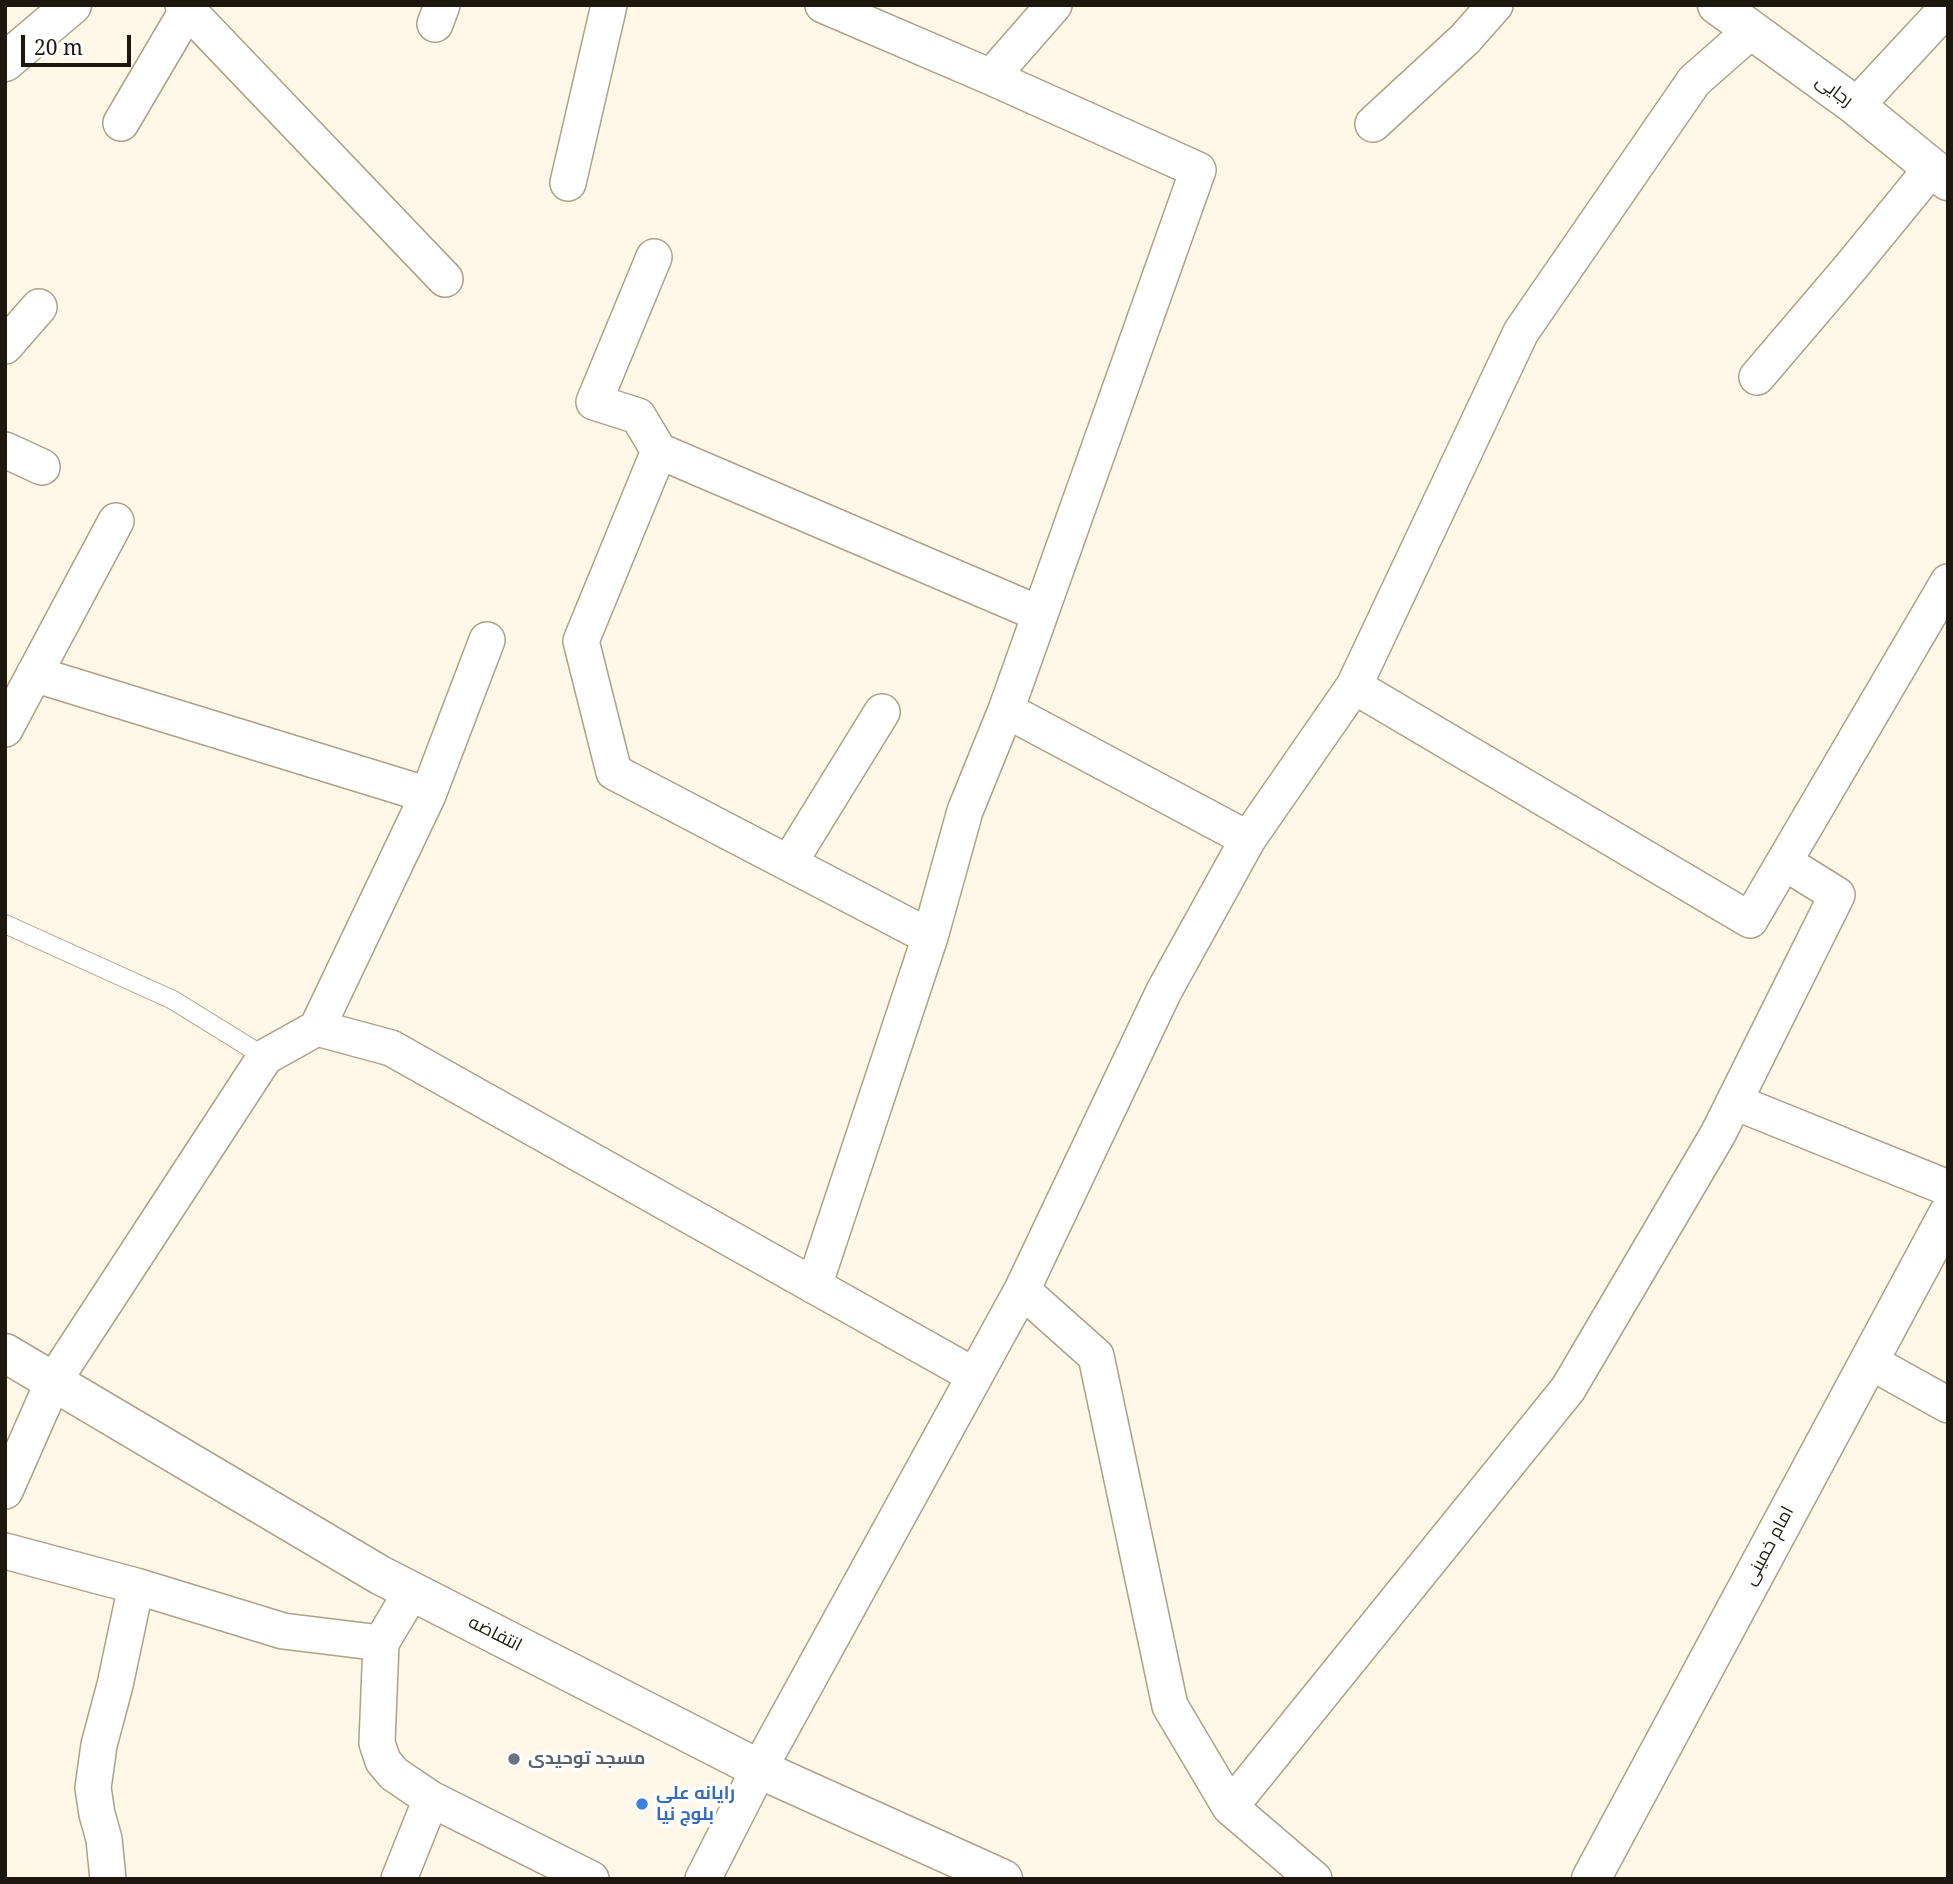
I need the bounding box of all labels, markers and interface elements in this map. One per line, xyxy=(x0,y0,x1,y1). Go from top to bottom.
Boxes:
scale bar xyxy=(24,21,135,65)
text: 20 m xyxy=(34,33,83,61)
street label: رجایی xyxy=(1811,70,1857,112)
street label: امام خمینی xyxy=(1739,1503,1799,1589)
street label: انتفاضه xyxy=(465,1611,525,1657)
place label: مسجد توحیدی xyxy=(528,1748,645,1770)
marker: مسجد توحیدی xyxy=(506,1751,522,1767)
place label: رایانه علی بلوچ نیا xyxy=(656,1783,735,1826)
marker: رایانه علی بلوچ نیا xyxy=(634,1796,650,1812)

